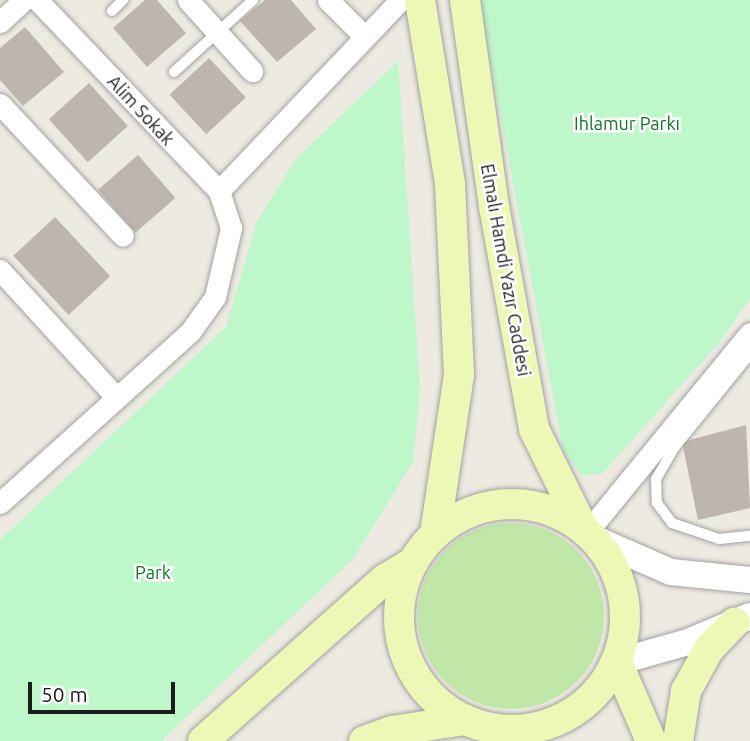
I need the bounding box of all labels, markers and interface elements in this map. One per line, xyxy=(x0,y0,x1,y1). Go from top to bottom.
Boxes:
street label: Alim Sokak xyxy=(103,71,179,149)
park label: Ihlamur Parkı xyxy=(574,112,680,134)
street label: Elmalı Hamdi Yazır Caddesi xyxy=(477,162,535,378)
park label: Park xyxy=(135,561,171,583)
scale bar xyxy=(32,668,178,712)
text: 50 m xyxy=(41,682,88,706)

